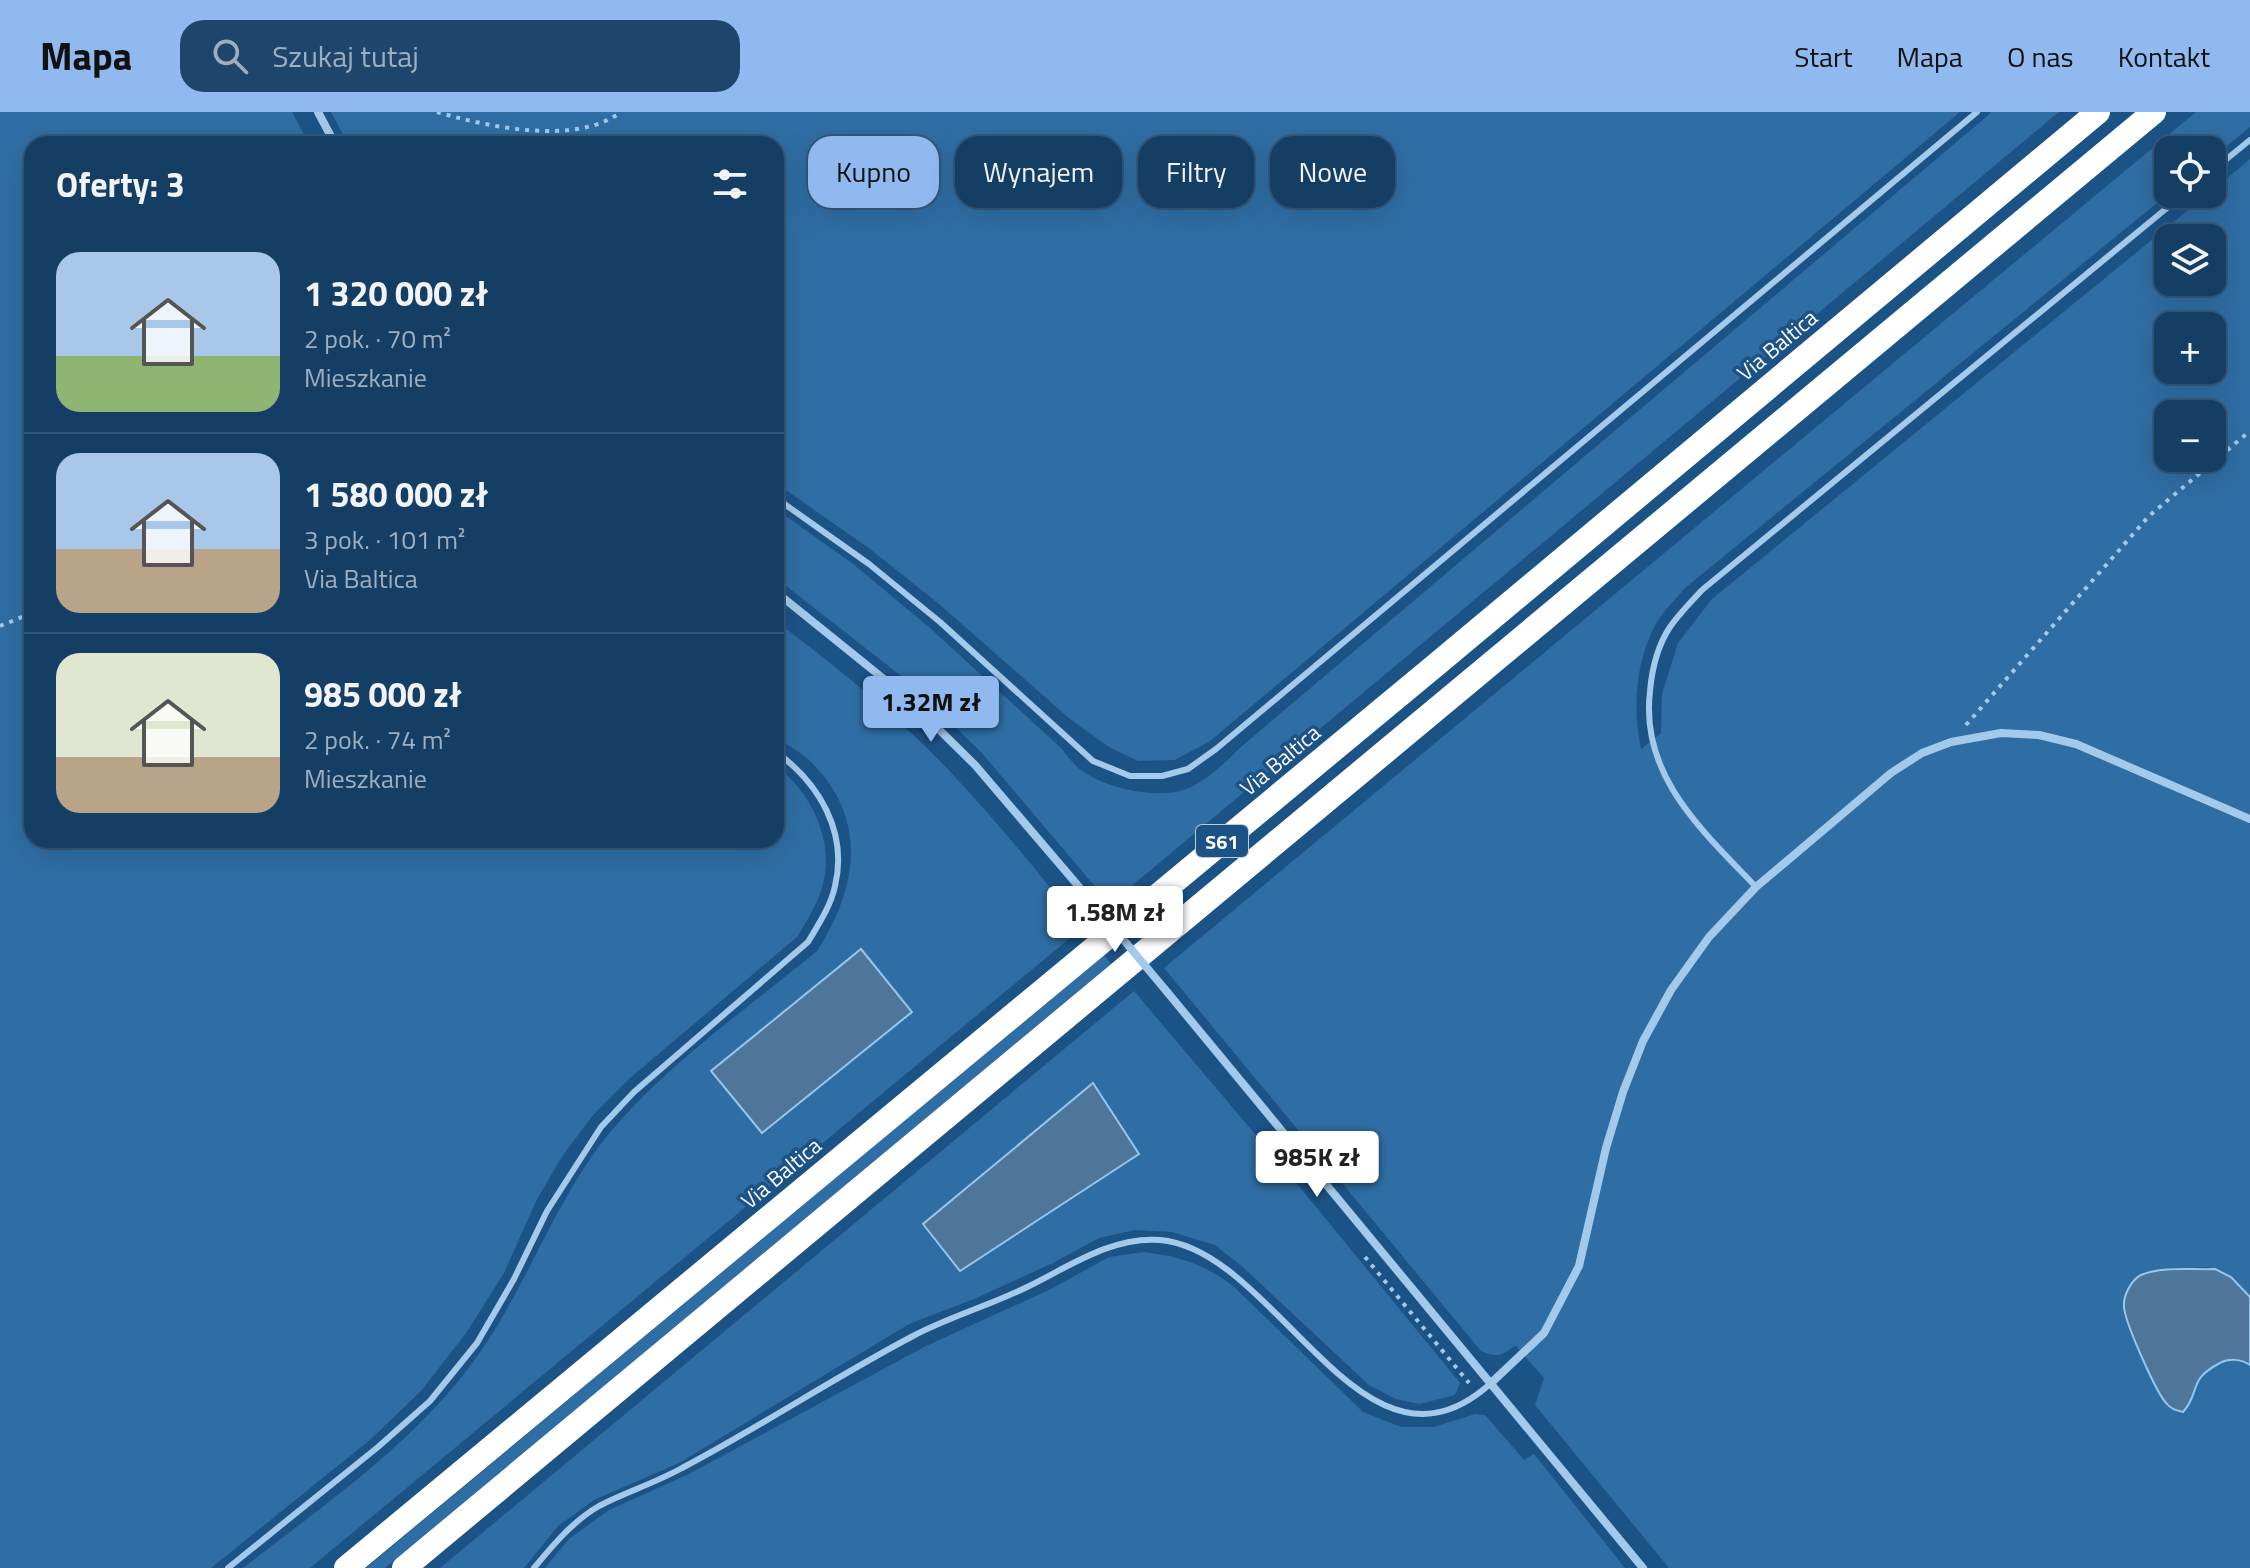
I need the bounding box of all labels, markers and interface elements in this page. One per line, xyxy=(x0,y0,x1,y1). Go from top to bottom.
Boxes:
search box xyxy=(180,20,740,92)
text: Mapa xyxy=(40,27,132,85)
text: Szukaj tutaj xyxy=(272,33,419,79)
icon: search xyxy=(208,34,252,78)
text: Start xyxy=(1794,35,1853,78)
text: Mapa xyxy=(1897,35,1963,78)
text: O nas xyxy=(2007,35,2074,78)
text: Kontakt xyxy=(2118,35,2210,78)
chip: Kupno xyxy=(808,136,939,208)
chip: Wynajem xyxy=(955,136,1122,208)
chip: Filtry xyxy=(1138,136,1254,208)
chip: Nowe xyxy=(1270,136,1395,208)
map controls xyxy=(2154,136,2226,472)
button: locate xyxy=(2154,136,2226,208)
text: Oferty: 3 xyxy=(56,158,185,210)
icon: filters xyxy=(708,162,752,206)
button: layers xyxy=(2154,224,2226,296)
text: 1 320 000 zł xyxy=(304,267,488,319)
icon: home xyxy=(120,284,216,380)
street label: Via Baltica xyxy=(1729,301,1825,389)
button: + xyxy=(2154,312,2226,384)
text: 2 pok. · 70 m² xyxy=(304,319,451,358)
text: Mieszkanie xyxy=(304,358,427,397)
button: − xyxy=(2154,400,2226,472)
text: 1 580 000 zł xyxy=(304,468,488,520)
icon: home xyxy=(120,485,216,581)
text: 3 pok. · 101 m² xyxy=(304,520,465,559)
text: Via Baltica xyxy=(304,559,418,598)
text: 985 000 zł xyxy=(304,668,462,720)
pin: 1.32M zł xyxy=(848,676,1014,744)
text: 1.32M zł xyxy=(881,682,981,721)
icon: home xyxy=(120,685,216,781)
street label: Via Baltica xyxy=(1232,716,1328,804)
text: 2 pok. · 74 m² xyxy=(304,720,451,759)
text: Mieszkanie xyxy=(304,759,427,798)
road number: S61 xyxy=(1196,825,1248,857)
pin: 1.58M zł xyxy=(1032,886,1198,954)
text: 1.58M zł xyxy=(1065,892,1165,931)
street label: Via Baltica xyxy=(733,1129,829,1217)
pin: 985K zł xyxy=(1243,1131,1391,1199)
text: 985K zł xyxy=(1274,1137,1360,1176)

